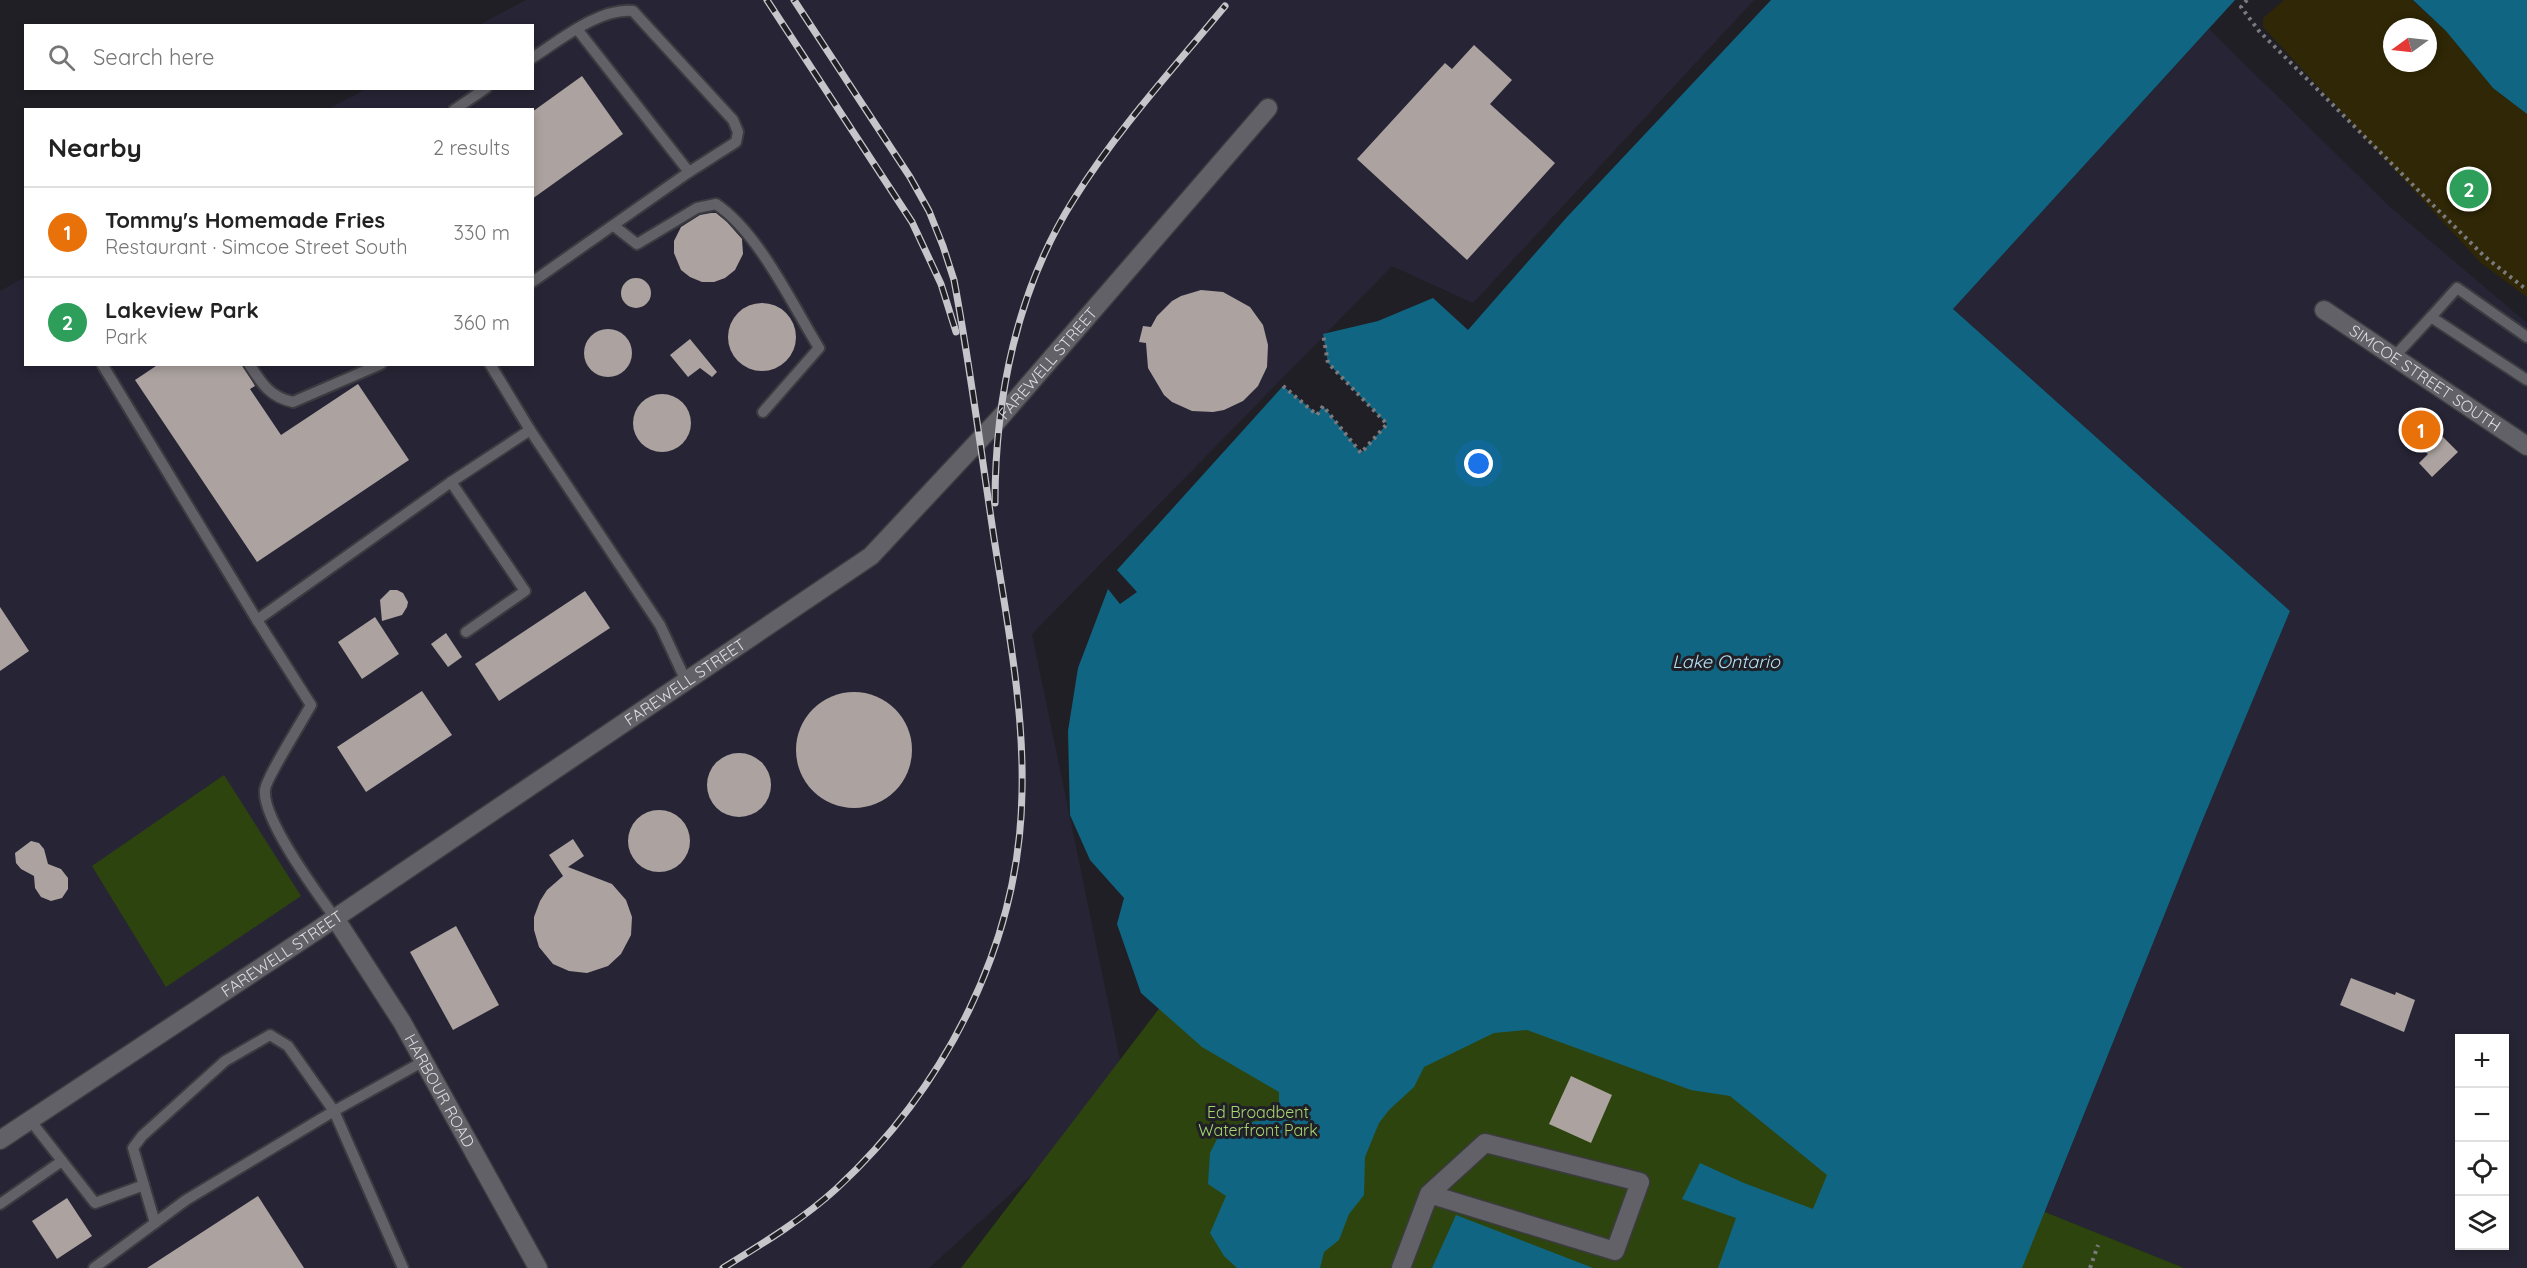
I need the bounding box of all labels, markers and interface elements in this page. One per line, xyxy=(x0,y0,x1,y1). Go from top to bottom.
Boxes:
north arrow xyxy=(2383,18,2437,72)
search box xyxy=(24,24,534,90)
icon: search xyxy=(45,41,78,74)
text: Search here xyxy=(93,43,214,71)
text: Nearby xyxy=(48,131,142,164)
text: 2 results xyxy=(433,135,510,160)
pin: 2 xyxy=(2450,166,2488,212)
text: Tommy's Homemade Fries xyxy=(105,206,385,234)
text: 1 xyxy=(64,220,71,245)
text: 330 m xyxy=(453,220,510,245)
text: Restaurant · Simcoe Street South xyxy=(105,234,408,259)
text: Lakeview Park xyxy=(105,296,259,324)
street label: FAREWELL STREET xyxy=(993,303,1102,423)
text: 2 xyxy=(62,310,73,335)
text: 360 m xyxy=(453,310,510,335)
street label: SIMCOE STREET SOUTH xyxy=(2346,320,2505,436)
text: Park xyxy=(105,324,147,349)
pin: 1 xyxy=(2402,408,2440,452)
your location xyxy=(1464,449,1493,478)
street label: FAREWELL STREET xyxy=(620,634,750,730)
water label: Lake Ontario xyxy=(1672,650,1781,673)
street label: FAREWELL STREET xyxy=(217,906,347,1001)
street label: HARBOUR ROAD xyxy=(401,1030,479,1151)
map controls xyxy=(2455,1034,2509,1250)
button: + xyxy=(2455,1034,2509,1088)
button: − xyxy=(2455,1088,2509,1142)
park label: Ed Broadbent Waterfront Park xyxy=(1198,1102,1318,1140)
button: locate xyxy=(2455,1142,2509,1196)
button: layers xyxy=(2455,1196,2509,1250)

